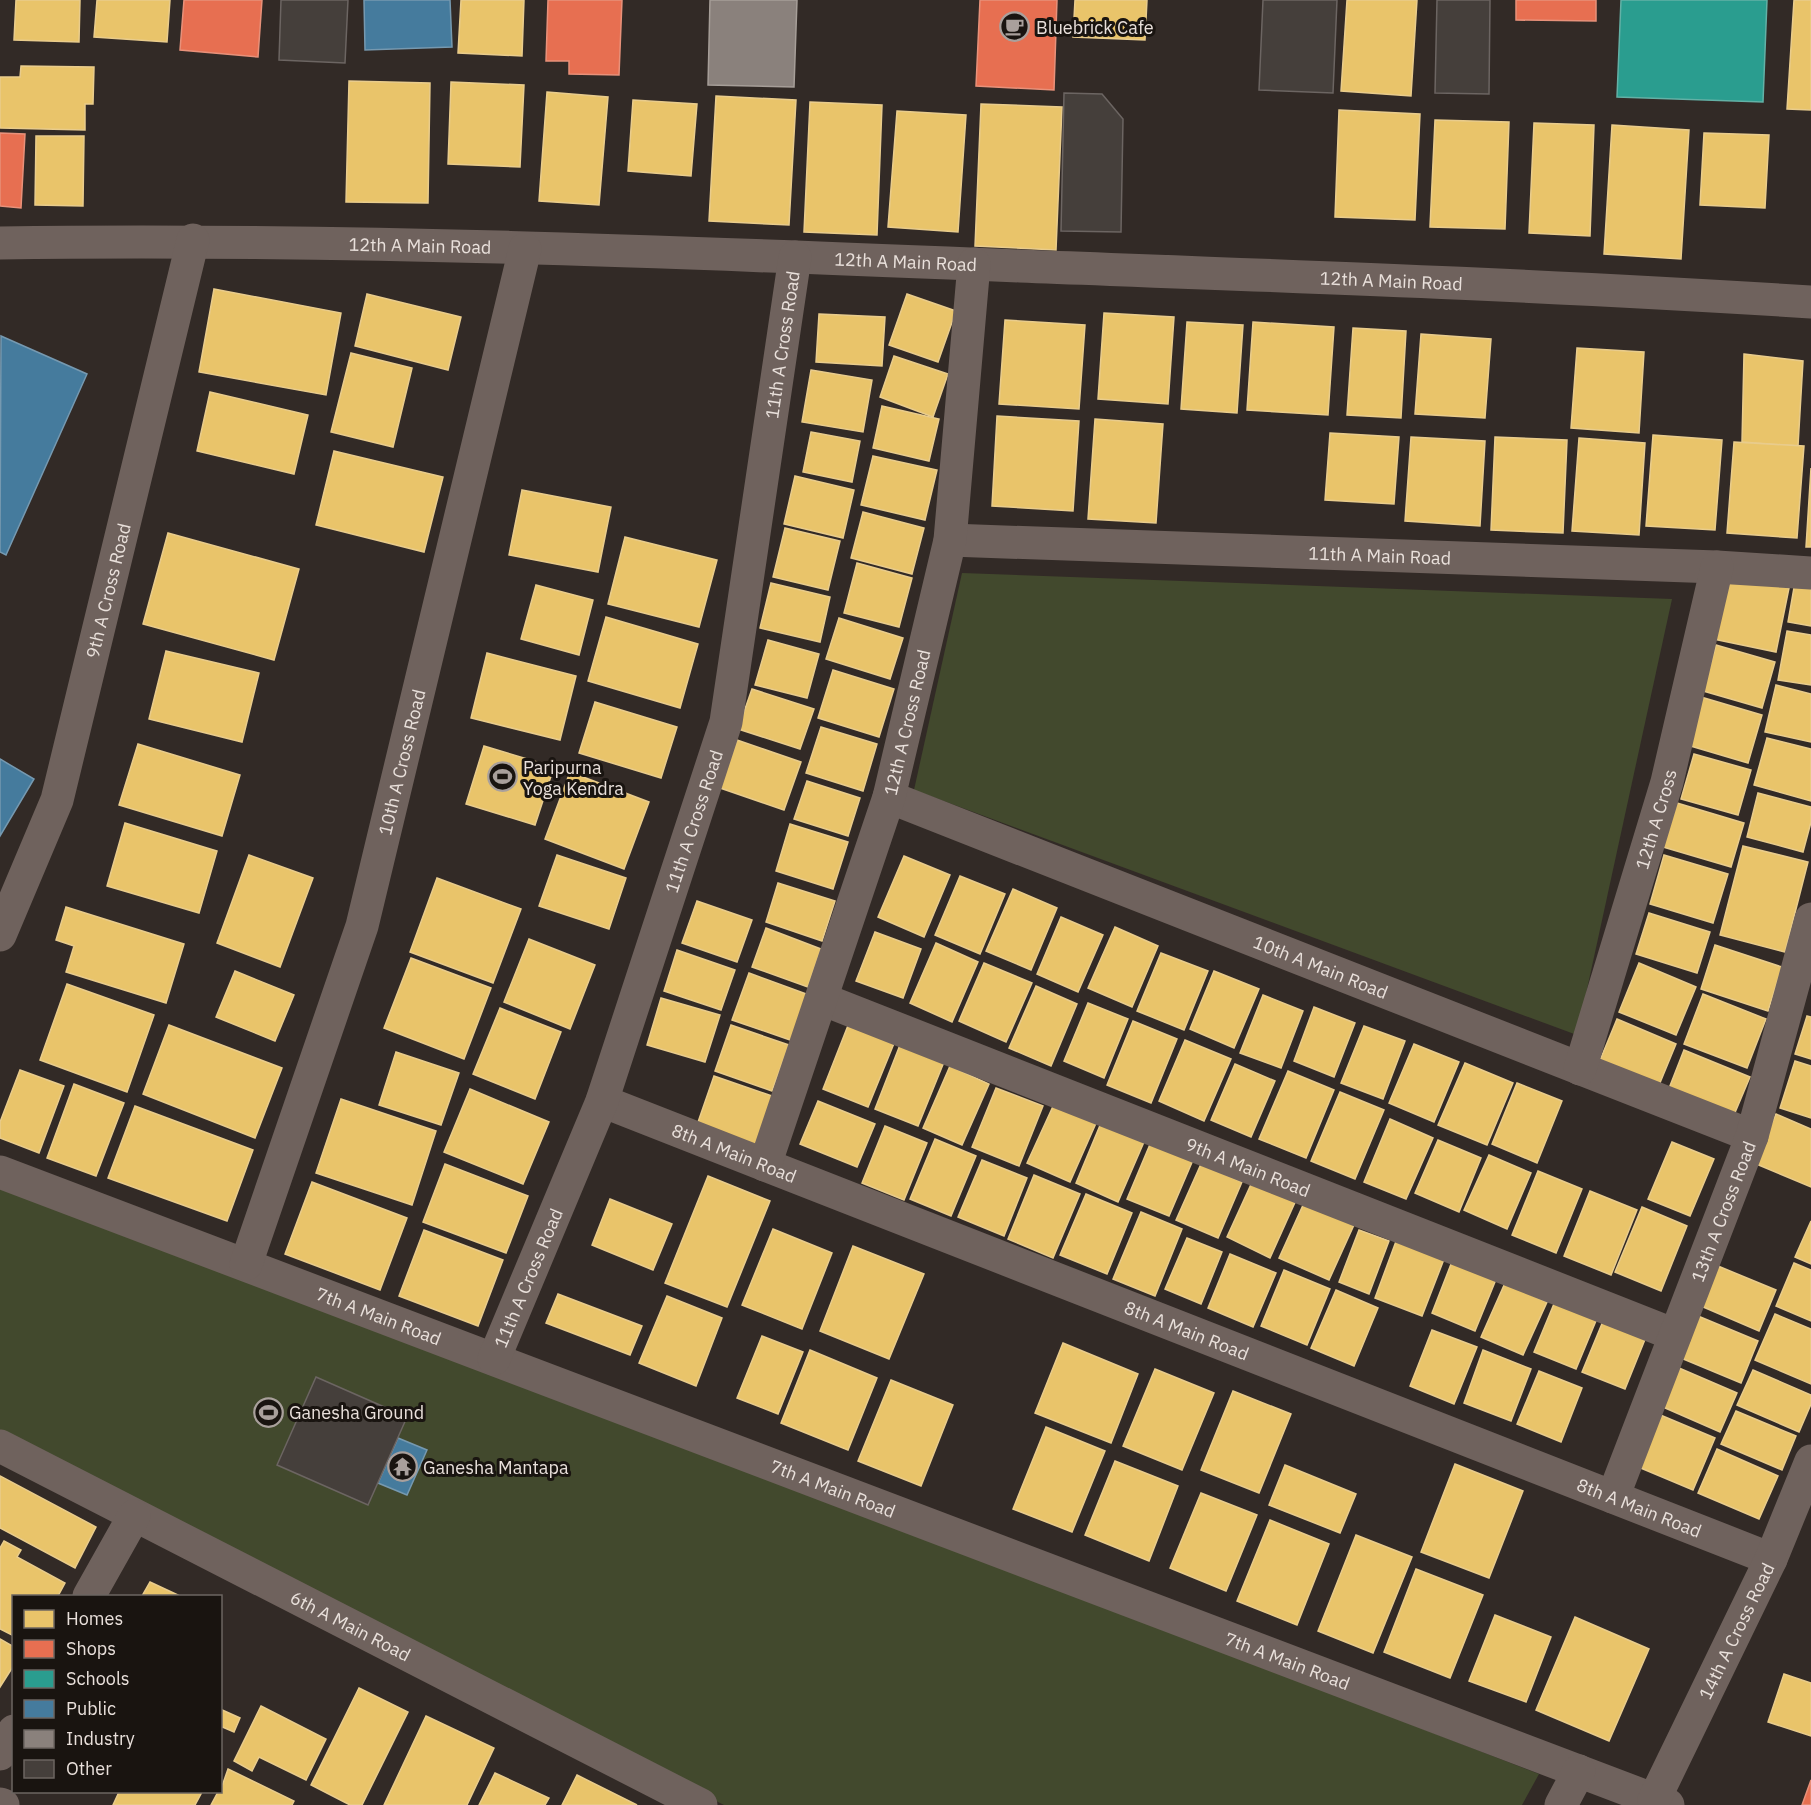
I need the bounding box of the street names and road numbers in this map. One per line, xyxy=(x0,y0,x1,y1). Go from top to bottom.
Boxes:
street label: 12th A Main Road xyxy=(348,232,492,258)
street label: 12th A Main Road xyxy=(834,247,978,276)
street label: 12th A Main Road xyxy=(1319,266,1463,295)
street label: 11th A Cross Road xyxy=(760,269,804,420)
street label: 9th A Cross Road xyxy=(80,521,135,661)
street label: 11th A Main Road xyxy=(1308,541,1452,569)
street label: 12th A Cross Road xyxy=(878,647,935,798)
street label: 10th A Cross Road xyxy=(373,687,430,837)
street label: 11th A Cross Road xyxy=(659,747,728,896)
street label: 12th A Cross xyxy=(1630,767,1681,872)
street label: 10th A Main Road xyxy=(1250,930,1392,1003)
street label: 8th A Main Road xyxy=(669,1118,800,1188)
street label: 9th A Main Road xyxy=(1182,1132,1314,1202)
street label: 13th A Cross Road xyxy=(1685,1138,1760,1285)
street label: 11th A Cross Road xyxy=(489,1205,567,1351)
street label: 7th A Main Road xyxy=(313,1282,444,1350)
street label: 8th A Main Road xyxy=(1121,1295,1252,1365)
street label: 7th A Main Road xyxy=(767,1454,899,1522)
street label: 8th A Main Road xyxy=(1574,1473,1705,1542)
street label: 14th A Cross Road xyxy=(1693,1559,1779,1703)
street label: 6th A Main Road xyxy=(287,1585,415,1666)
street label: 7th A Main Road xyxy=(1222,1626,1353,1695)

